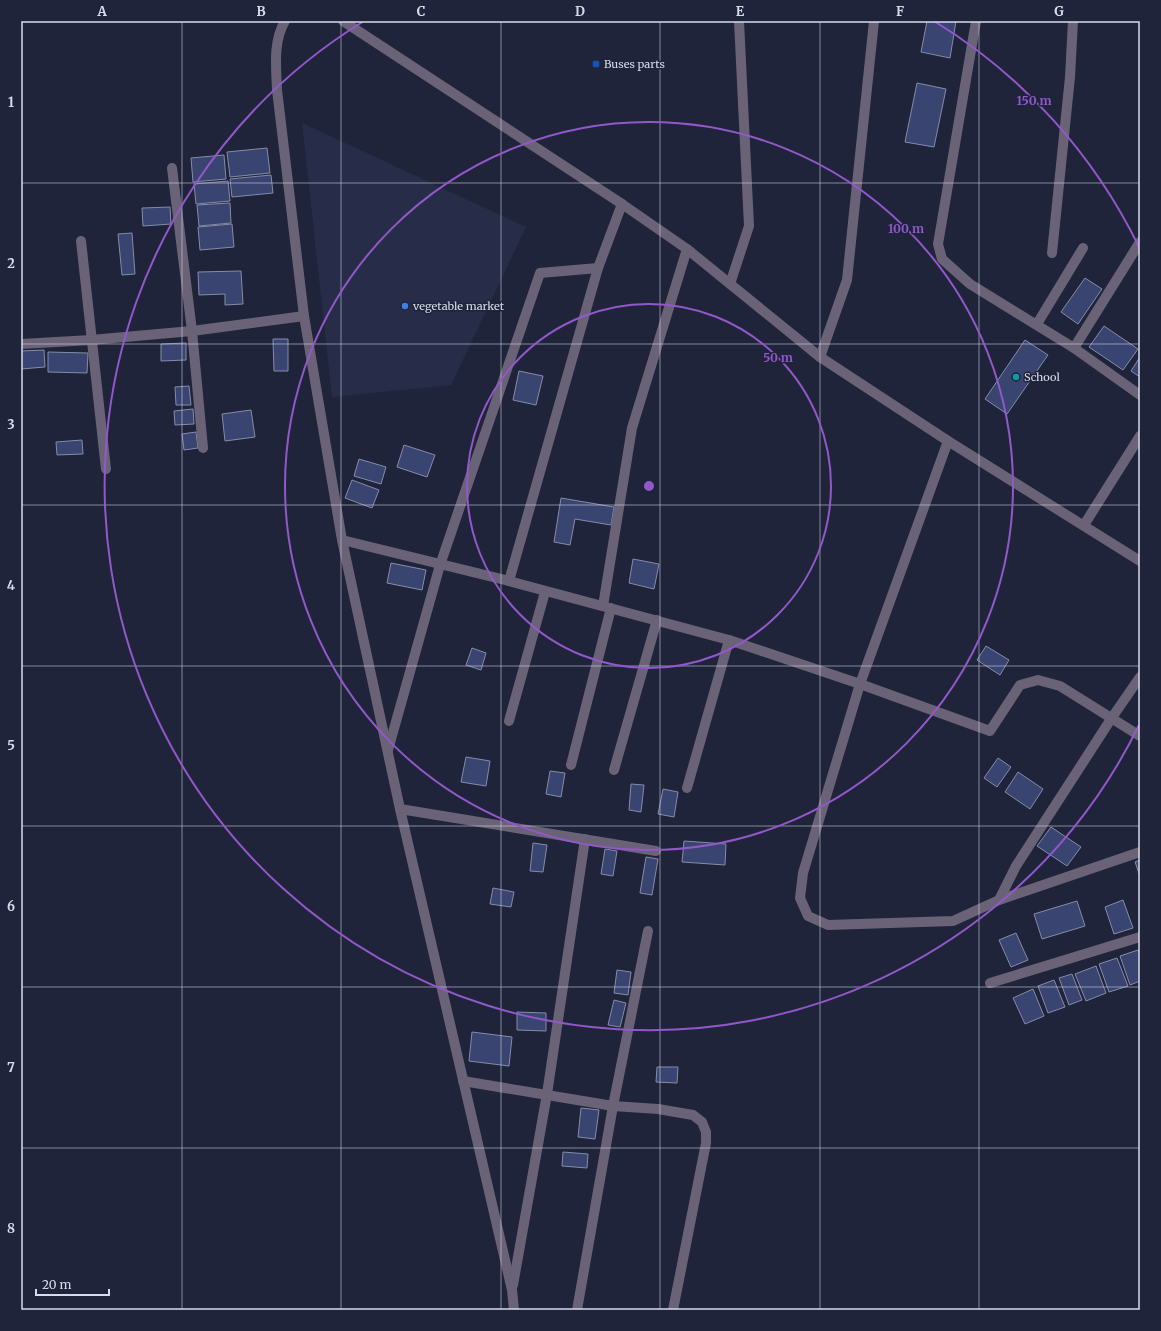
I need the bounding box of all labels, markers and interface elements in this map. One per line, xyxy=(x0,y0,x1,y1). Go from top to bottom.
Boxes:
text: A xyxy=(96,3,107,20)
text: B xyxy=(256,3,266,20)
text: C xyxy=(417,3,426,20)
text: D xyxy=(575,3,585,20)
text: E xyxy=(736,3,745,20)
text: F xyxy=(896,3,904,20)
text: G xyxy=(1054,3,1064,20)
place label: Buses parts xyxy=(604,57,665,71)
marker: Buses parts xyxy=(591,59,601,69)
text: 150 m xyxy=(1017,93,1052,108)
text: 1 xyxy=(8,94,14,111)
text: 100 m xyxy=(888,221,924,236)
text: 2 xyxy=(7,255,15,272)
place label: vegetable market xyxy=(412,299,505,313)
marker: vegetable market xyxy=(400,301,410,311)
text: 50 m xyxy=(763,350,793,365)
place label: School xyxy=(1024,370,1060,384)
marker: School xyxy=(1011,372,1021,382)
text: 3 xyxy=(7,416,15,433)
centre of rings xyxy=(642,479,656,493)
text: 4 xyxy=(7,577,16,594)
text: 5 xyxy=(7,737,15,754)
text: 6 xyxy=(7,898,15,915)
text: 7 xyxy=(7,1059,15,1076)
text: 8 xyxy=(7,1220,15,1237)
scale bar xyxy=(36,1271,109,1297)
text: 20 m xyxy=(42,1277,71,1292)

